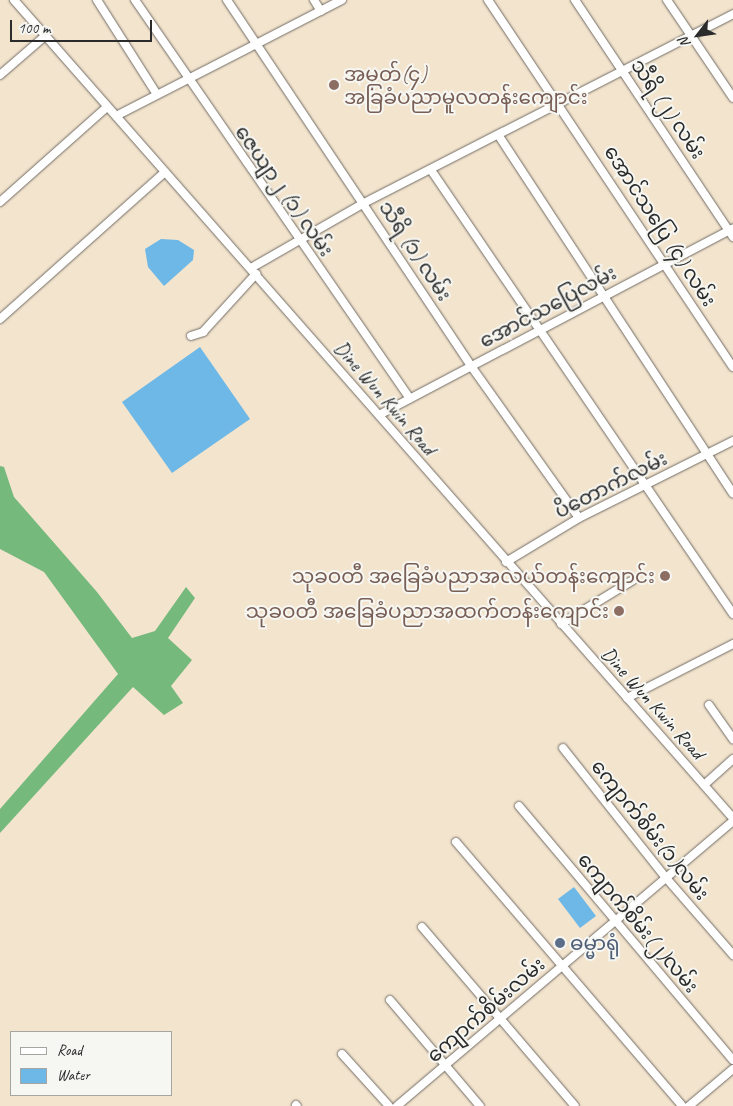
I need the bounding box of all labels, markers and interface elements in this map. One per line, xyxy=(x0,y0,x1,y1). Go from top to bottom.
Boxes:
scale bar xyxy=(12,10,155,42)
north arrow xyxy=(673,10,723,60)
text: 100 m xyxy=(18,19,50,38)
text: N xyxy=(675,35,694,51)
street label: သီရိ (၂) လမ်း xyxy=(626,54,710,164)
place label: အမှတ်(၄) အခြခံပညာမူလတန်းကျောင်း xyxy=(344,62,588,109)
marker: အမှတ်(၄) အခြခံပညာမူလတန်းကျောင်း xyxy=(328,79,340,91)
street label: ဇေယျာ၂ (၁) လမ်း xyxy=(230,121,338,261)
street label: အောင်သပြေ (၄) လမ်း xyxy=(599,141,721,311)
street label: သီရိ (၁) လမ်း xyxy=(374,196,456,306)
street label: အောင်သပြေလမ်း xyxy=(475,261,621,353)
street label: Dine Wun Kwin Road xyxy=(329,336,441,460)
street label: ပိတောက်လမ်း xyxy=(551,446,671,524)
place label: သုခဝတီ အခြေခံပညာအလယ်တန်းကျောင်း xyxy=(292,564,655,588)
marker: သုခဝတီ အခြေခံပညာအလယ်တန်းကျောင်း xyxy=(659,570,671,582)
place label: သုခဝတီ အခြေခံပညာအထက်တန်းကျောင်း xyxy=(246,599,609,623)
marker: သုခဝတီ အခြေခံပညာအထက်တန်းကျောင်း xyxy=(613,605,625,617)
street label: Dine Wun Kwin Road xyxy=(596,642,710,764)
street label: ကျောက်စိမ်း(၁)လမ်း xyxy=(586,755,714,905)
street label: ကျောက်စိမ်း(၂)လမ်း xyxy=(573,848,703,998)
place label: ဓမ္မာရုံ xyxy=(570,931,620,955)
marker: ဓမ္မာရုံ xyxy=(554,937,566,949)
street label: ကျောက်စိမ်းလမ်း xyxy=(422,952,550,1068)
legend xyxy=(10,1031,172,1096)
text: Road xyxy=(57,1041,82,1060)
text: Water xyxy=(57,1066,90,1085)

